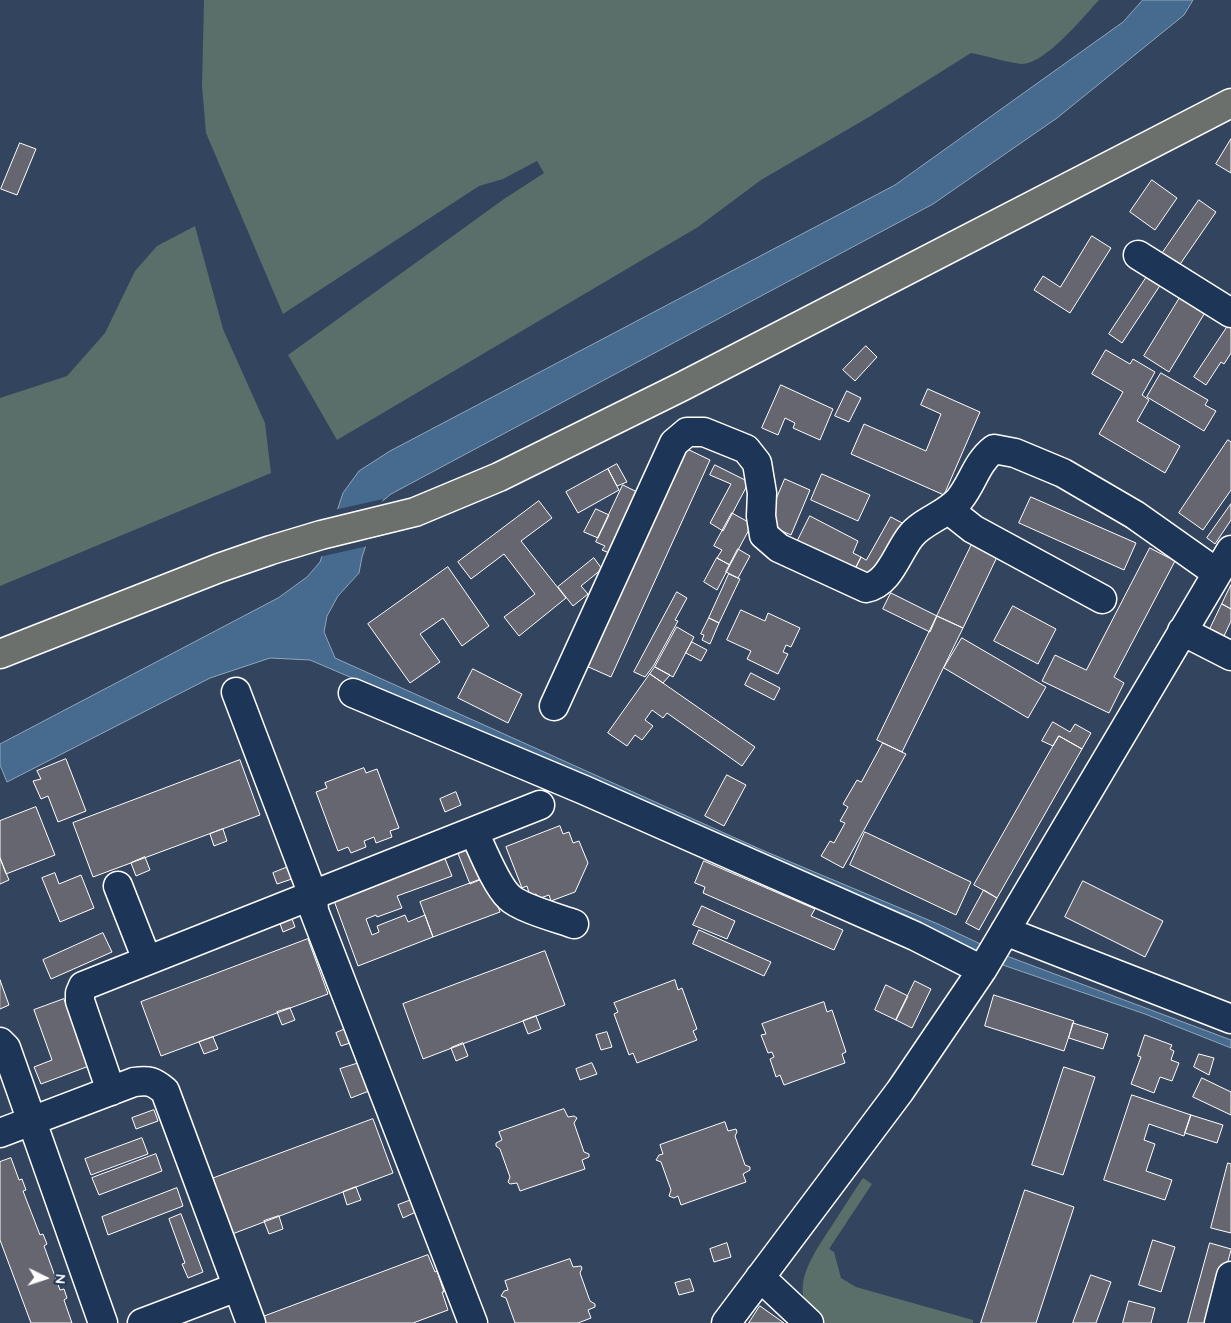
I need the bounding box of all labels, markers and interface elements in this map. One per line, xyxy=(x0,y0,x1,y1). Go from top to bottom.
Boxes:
north arrow xyxy=(20,1253,70,1303)
text: N xyxy=(50,1274,70,1284)

